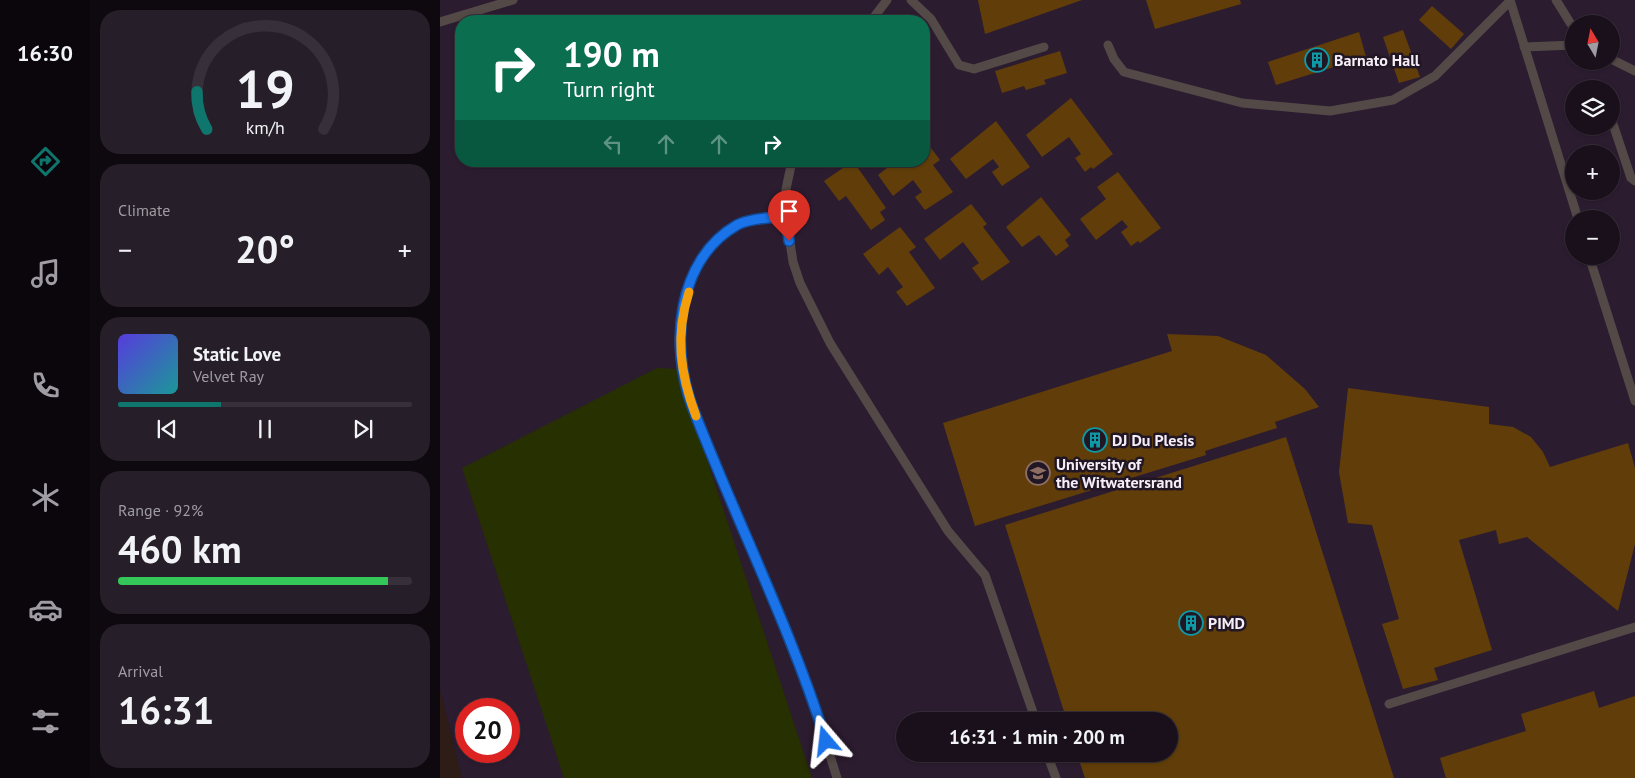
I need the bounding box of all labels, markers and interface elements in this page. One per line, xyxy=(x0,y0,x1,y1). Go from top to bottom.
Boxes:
north arrow xyxy=(1565,15,1620,70)
map controls xyxy=(1565,15,1620,265)
text: 190 m xyxy=(563,31,660,77)
icon: right xyxy=(480,35,545,100)
text: 16:30 xyxy=(17,39,73,67)
building icon: Barnato Hall xyxy=(1304,47,1330,73)
place label: Barnato Hall xyxy=(1334,50,1420,70)
text: 19 xyxy=(236,55,294,122)
text: Turn right xyxy=(563,75,655,103)
button: layers xyxy=(1565,80,1620,135)
text: km/h xyxy=(245,116,285,139)
icon: left xyxy=(599,130,627,158)
icon: ahead xyxy=(652,130,680,158)
icon: ahead xyxy=(705,130,733,158)
icon: right xyxy=(758,130,786,158)
icon: directions xyxy=(28,144,63,179)
button: + xyxy=(1565,145,1620,200)
pin xyxy=(768,190,810,241)
icon: arrive xyxy=(775,197,803,225)
text: Climate xyxy=(118,200,170,220)
button: − xyxy=(1565,210,1620,265)
text: 20° xyxy=(235,224,295,273)
text: − xyxy=(118,231,132,268)
text: + xyxy=(398,231,412,268)
icon: music xyxy=(28,256,63,291)
text: Static Love xyxy=(193,342,281,366)
text: Velvet Ray xyxy=(193,366,264,386)
icon: phone xyxy=(28,368,63,403)
icon: previous xyxy=(153,415,181,443)
icon: pause xyxy=(251,415,279,443)
icon: next xyxy=(349,415,377,443)
building icon: DJ Du Plesis xyxy=(1082,427,1108,453)
place label: DJ Du Plesis xyxy=(1112,430,1194,450)
place label: University of the Witwatersrand xyxy=(1056,454,1182,492)
school or university icon: University of the Witwatersrand xyxy=(1025,460,1051,486)
icon: climate xyxy=(28,480,63,515)
text: Range · 92% xyxy=(118,500,203,520)
text: 460 km xyxy=(118,524,242,573)
icon: car xyxy=(28,592,63,627)
building icon: PIMD xyxy=(1178,610,1204,636)
place label: PIMD xyxy=(1208,613,1245,633)
text: Arrival xyxy=(118,661,163,681)
text: 16:31 xyxy=(118,685,214,734)
speed limit sign: 20 xyxy=(455,698,520,763)
icon: filters xyxy=(28,704,63,739)
position arrow xyxy=(799,714,851,766)
text: 16:31 · 1 min · 200 m xyxy=(949,725,1125,749)

